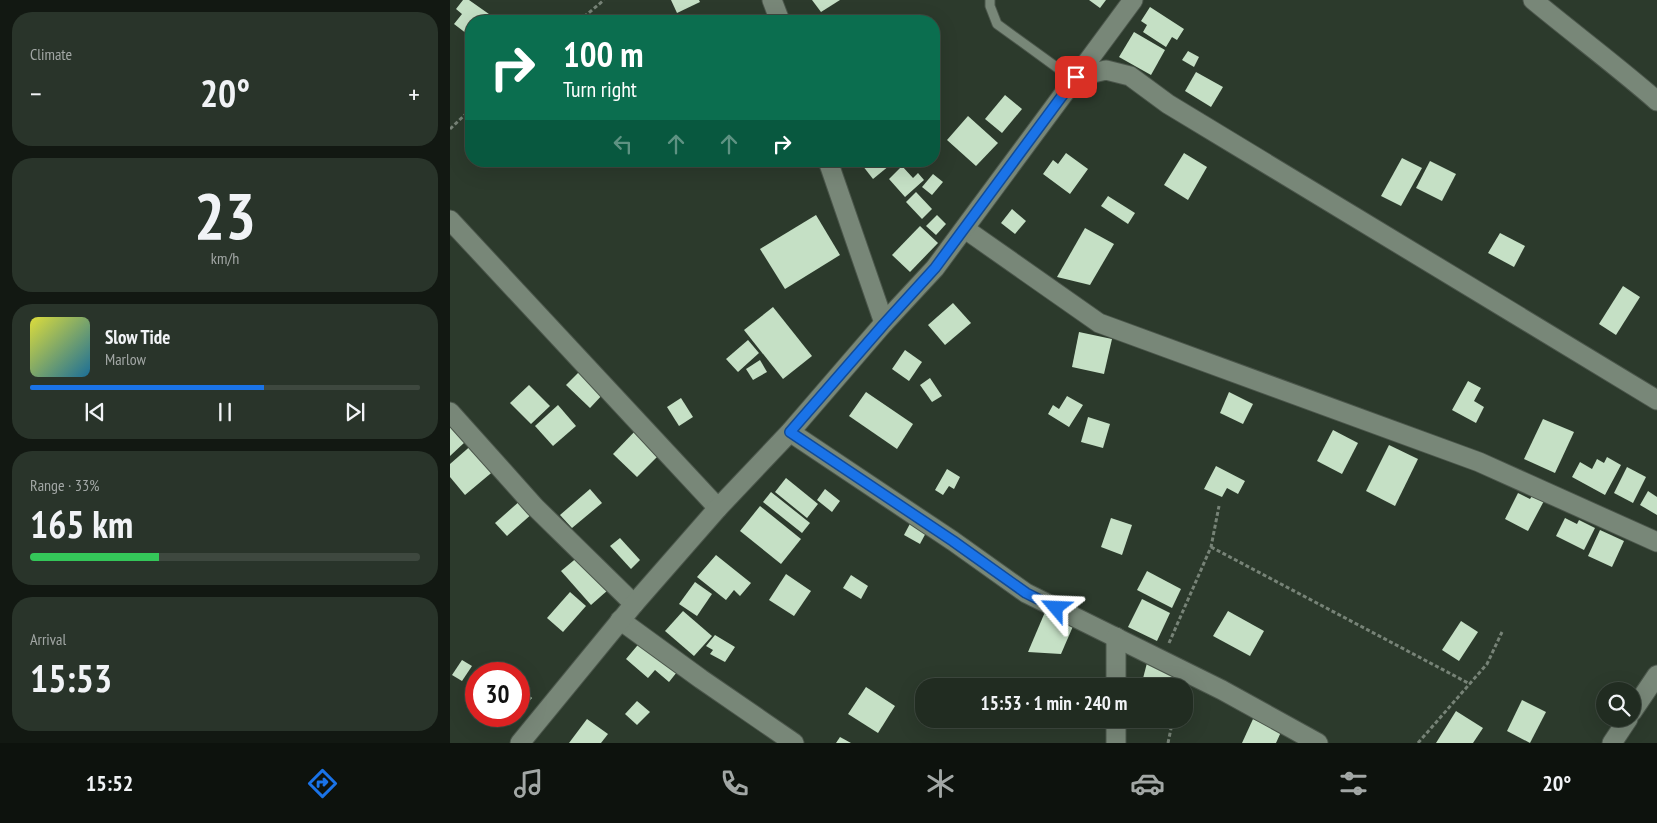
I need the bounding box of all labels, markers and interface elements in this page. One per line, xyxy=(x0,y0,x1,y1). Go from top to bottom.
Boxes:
text: 100 m xyxy=(563,31,644,77)
icon: right xyxy=(480,35,545,100)
text: Climate xyxy=(30,44,72,64)
pin xyxy=(1055,56,1097,98)
icon: arrive xyxy=(1062,63,1090,91)
text: 20° xyxy=(200,68,250,117)
text: − xyxy=(30,75,42,112)
text: + xyxy=(408,75,420,112)
text: Turn right xyxy=(563,75,637,103)
icon: left xyxy=(609,130,637,158)
icon: ahead xyxy=(662,130,690,158)
icon: ahead xyxy=(715,130,743,158)
icon: right xyxy=(768,130,796,158)
text: 23 xyxy=(194,173,256,257)
text: km/h xyxy=(211,248,239,268)
text: Slow Tide xyxy=(105,325,170,349)
text: Marlow xyxy=(105,349,146,369)
icon: previous xyxy=(81,398,109,426)
icon: pause xyxy=(211,398,239,426)
icon: next xyxy=(341,398,369,426)
text: Range · 33% xyxy=(30,475,99,495)
text: 165 km xyxy=(30,499,133,548)
position arrow xyxy=(1029,581,1081,633)
text: Arrival xyxy=(30,629,66,649)
text: 15:53 xyxy=(30,653,112,702)
speed limit sign: 30 xyxy=(465,662,530,727)
map controls xyxy=(1596,682,1641,727)
button: search xyxy=(1596,682,1641,727)
text: 15:53 · 1 min · 240 m xyxy=(981,691,1127,715)
icon: directions xyxy=(305,766,340,801)
icon: music xyxy=(511,766,546,801)
icon: phone xyxy=(717,766,752,801)
icon: climate xyxy=(923,766,958,801)
icon: car xyxy=(1130,766,1165,801)
icon: filters xyxy=(1336,766,1371,801)
text: 15:52 xyxy=(86,769,133,797)
text: 20° xyxy=(1542,769,1571,797)

